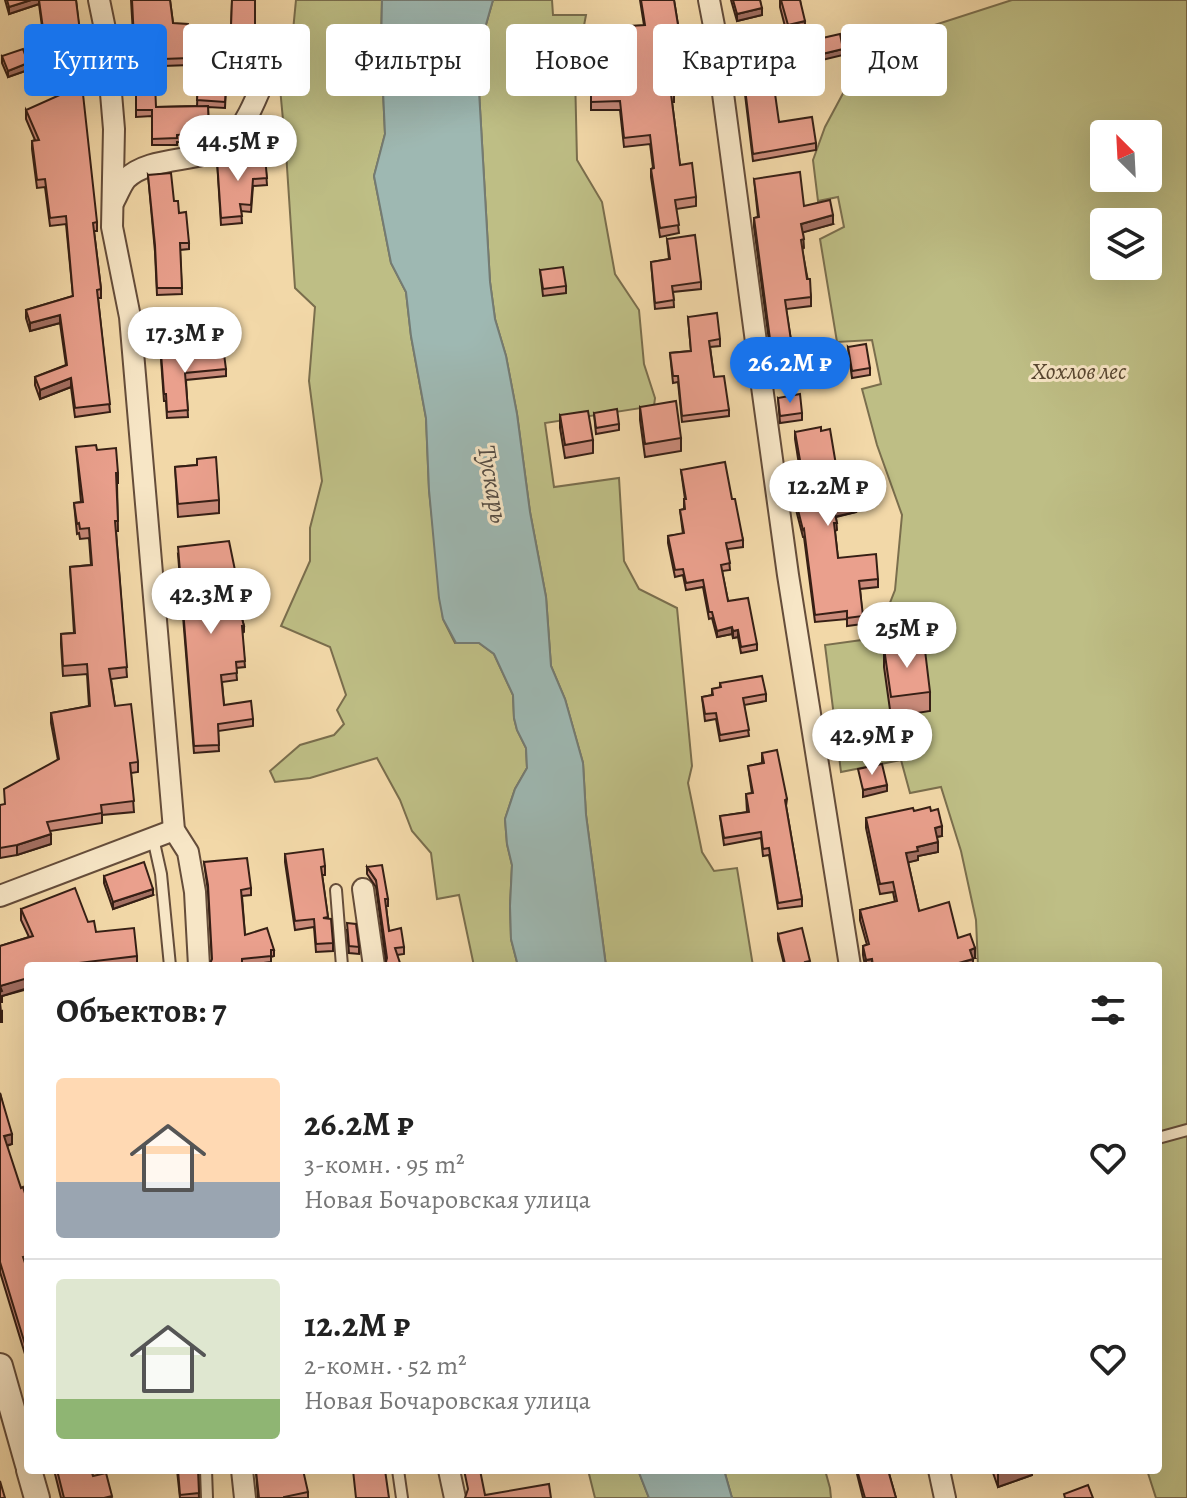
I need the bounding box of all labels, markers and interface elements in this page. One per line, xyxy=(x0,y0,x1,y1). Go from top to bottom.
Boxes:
chip: Купить xyxy=(24,24,167,96)
chip: Снять xyxy=(183,24,310,96)
chip: Фильтры xyxy=(326,24,490,96)
chip: Новое xyxy=(506,24,637,96)
chip: Квартира xyxy=(653,24,825,96)
chip: Дом xyxy=(841,24,947,96)
pin: 44.5M ₽ xyxy=(164,115,312,183)
north arrow xyxy=(1090,120,1162,192)
map controls xyxy=(1090,120,1162,280)
text: 44.5M ₽ xyxy=(197,123,279,158)
button: layers xyxy=(1090,208,1162,280)
pin: 17.3M ₽ xyxy=(111,307,259,375)
text: 17.3M ₽ xyxy=(146,315,224,350)
pin: 26.2M ₽ xyxy=(716,337,864,405)
text: 26.2M ₽ xyxy=(748,345,832,380)
park label: Хохлов лес xyxy=(1030,355,1127,387)
water label: Тускарь xyxy=(469,442,517,526)
pin: 12.2M ₽ xyxy=(754,460,902,528)
text: 12.2M ₽ xyxy=(787,468,869,503)
pin: 42.3M ₽ xyxy=(137,568,285,636)
text: 42.3M ₽ xyxy=(170,576,252,611)
pin: 25M ₽ xyxy=(851,602,963,670)
text: 25M ₽ xyxy=(875,610,939,645)
pin: 42.9M ₽ xyxy=(798,709,946,777)
text: 42.9M ₽ xyxy=(830,717,914,752)
text: Объектов: 7 xyxy=(56,987,227,1034)
icon: filters xyxy=(1086,988,1130,1032)
text: 26.2M ₽ xyxy=(304,1100,414,1147)
icon: home xyxy=(120,1110,216,1206)
icon: heart xyxy=(1086,1136,1130,1180)
text: 3-комн. · 95 m² xyxy=(304,1147,465,1182)
text: Новая Бочаровская улица xyxy=(304,1182,591,1217)
text: 12.2M ₽ xyxy=(304,1301,410,1348)
icon: home xyxy=(120,1311,216,1407)
icon: heart xyxy=(1086,1337,1130,1381)
text: 2-комн. · 52 m² xyxy=(304,1348,467,1383)
text: Новая Бочаровская улица xyxy=(304,1383,591,1418)

